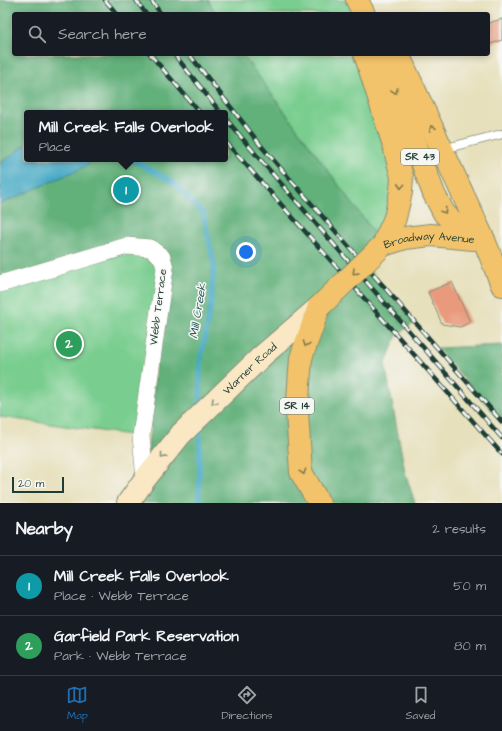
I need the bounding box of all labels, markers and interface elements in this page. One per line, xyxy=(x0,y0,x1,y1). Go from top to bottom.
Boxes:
search box xyxy=(12,12,490,56)
icon: search xyxy=(26,23,48,45)
text: Search here xyxy=(58,24,147,45)
one-way arrow xyxy=(391,87,399,94)
popup xyxy=(24,110,228,162)
text: Mill Creek Falls Overlook xyxy=(39,117,213,138)
one-way arrow xyxy=(429,125,437,132)
text: Place xyxy=(39,138,71,156)
road number: SR 43 xyxy=(401,149,439,165)
pin: 1 xyxy=(113,175,139,205)
one-way arrow xyxy=(397,183,406,189)
one-way arrow xyxy=(439,207,447,214)
street label: Broadway Avenue xyxy=(382,227,475,252)
your location xyxy=(236,242,256,262)
one-way arrow xyxy=(352,267,360,275)
street label: Webb Terrace xyxy=(146,268,170,346)
water label: Mill Creek xyxy=(185,281,211,340)
pin: 2 xyxy=(56,329,82,359)
street label: Warner Road xyxy=(219,339,280,398)
one-way arrow xyxy=(303,340,311,347)
one-way arrow xyxy=(211,397,219,405)
road number: SR 14 xyxy=(280,398,314,414)
one-way arrow xyxy=(160,452,167,459)
one-way arrow xyxy=(298,469,307,476)
scale bar xyxy=(12,475,64,494)
text: 20 m xyxy=(18,476,44,491)
text: Nearby xyxy=(16,517,73,541)
text: 2 results xyxy=(432,520,486,538)
text: Mill Creek Falls Overlook xyxy=(54,566,229,587)
text: 1 xyxy=(28,577,30,595)
text: 50 m xyxy=(453,577,486,595)
text: Place · Webb Terrace xyxy=(54,587,189,605)
text: Garfield Park Reservation xyxy=(54,626,239,647)
text: 2 xyxy=(25,637,33,655)
text: 80 m xyxy=(454,637,486,655)
text: Park · Webb Terrace xyxy=(54,647,187,665)
tab: Map xyxy=(66,684,88,723)
tab: Directions xyxy=(221,684,273,723)
tab: Saved xyxy=(406,684,436,723)

